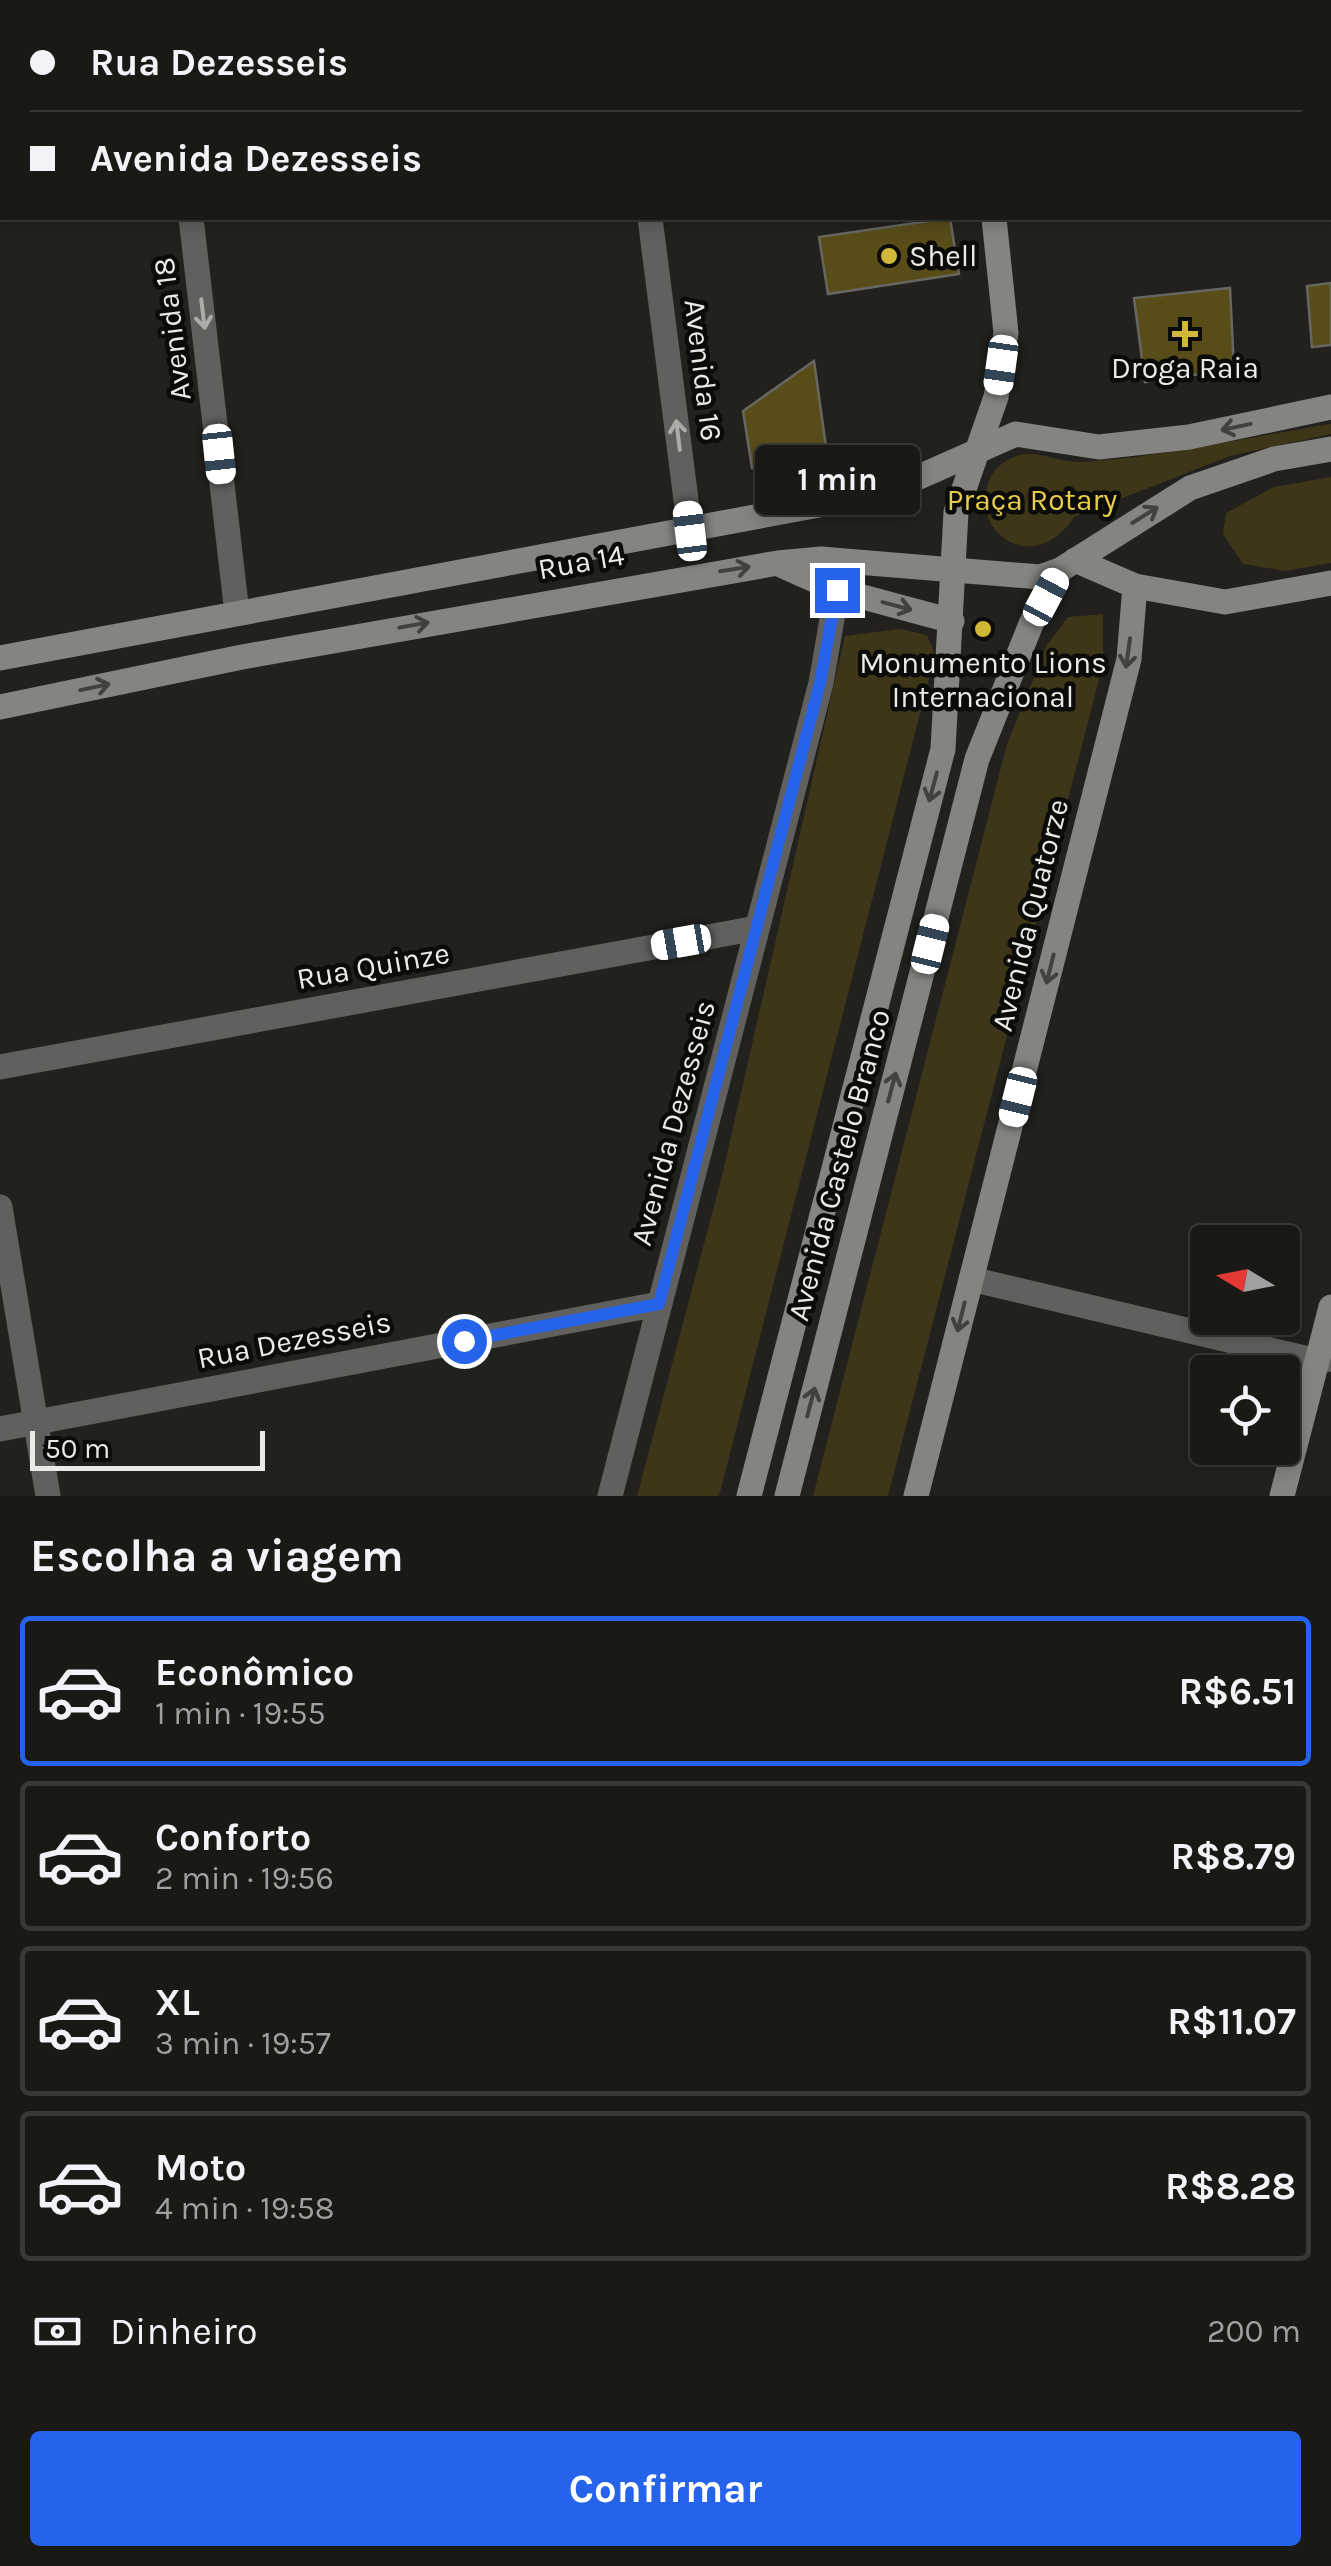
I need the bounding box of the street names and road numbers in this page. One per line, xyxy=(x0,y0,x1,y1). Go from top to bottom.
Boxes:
street label: Avenida 18 xyxy=(145,255,199,403)
street label: Avenida 16 xyxy=(676,297,730,443)
street label: Rua 14 xyxy=(535,537,627,587)
street label: Avenida Quatorze xyxy=(984,795,1076,1035)
street label: Rua Quinze xyxy=(294,935,452,997)
street label: Avenida Dezesseis xyxy=(623,997,723,1249)
street label: Avenida Castelo Branco xyxy=(780,1005,898,1325)
street label: Rua Dezesseis xyxy=(194,1304,394,1376)

